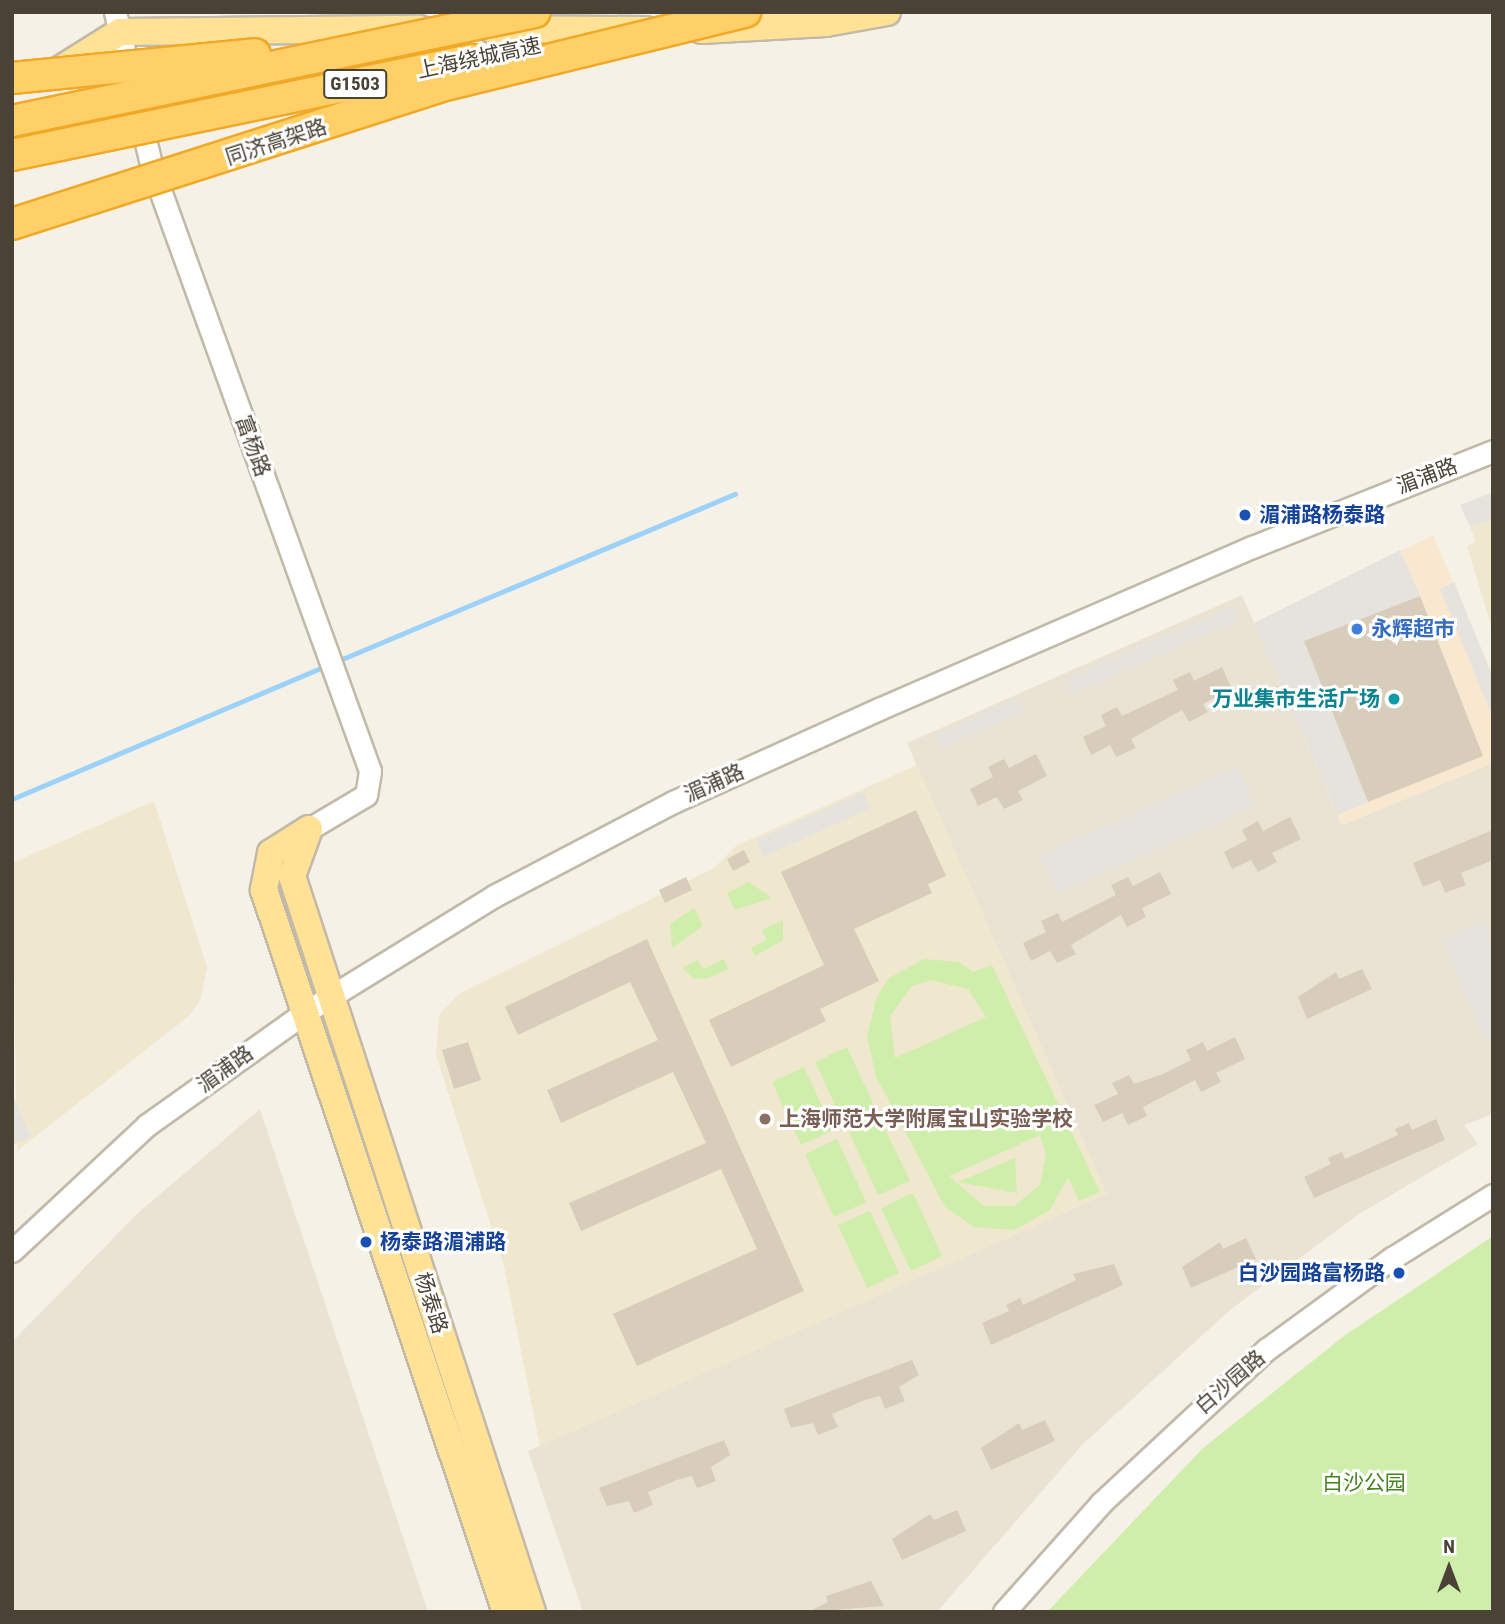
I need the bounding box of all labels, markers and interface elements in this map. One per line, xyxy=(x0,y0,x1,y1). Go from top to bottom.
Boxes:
street label: 上海绕城高速 xyxy=(415,33,543,83)
road number: G1503 xyxy=(322,68,388,100)
street label: 同济高架路 xyxy=(222,114,330,170)
street label: 富杨路 xyxy=(230,412,276,480)
street label: 湄浦路 xyxy=(1393,453,1461,499)
place label: 湄浦路杨泰路 xyxy=(1259,502,1385,528)
marker: 湄浦路杨泰路 xyxy=(1237,507,1253,523)
place label: 永辉超市 xyxy=(1371,616,1455,642)
marker: 永辉超市 xyxy=(1349,621,1365,637)
place label: 万业集市生活广场 xyxy=(1212,686,1380,712)
marker: 万业集市生活广场 xyxy=(1386,691,1402,707)
street label: 湄浦路 xyxy=(680,759,748,807)
street label: 湄浦路 xyxy=(192,1040,258,1098)
place label: 上海师范大学附属宝山实验学校 xyxy=(779,1106,1073,1132)
marker: 上海师范大学附属宝山实验学校 xyxy=(757,1111,773,1127)
place label: 杨泰路湄浦路 xyxy=(380,1229,506,1255)
marker: 杨泰路湄浦路 xyxy=(358,1234,374,1250)
place label: 白沙园路富杨路 xyxy=(1238,1260,1385,1286)
marker: 白沙园路富杨路 xyxy=(1391,1265,1407,1281)
street label: 杨泰路 xyxy=(409,1269,453,1337)
street label: 白沙园路 xyxy=(1190,1345,1270,1419)
park label: 白沙公园 xyxy=(1322,1470,1406,1496)
north arrow xyxy=(1414,1533,1484,1603)
text: N xyxy=(1443,1535,1455,1558)

